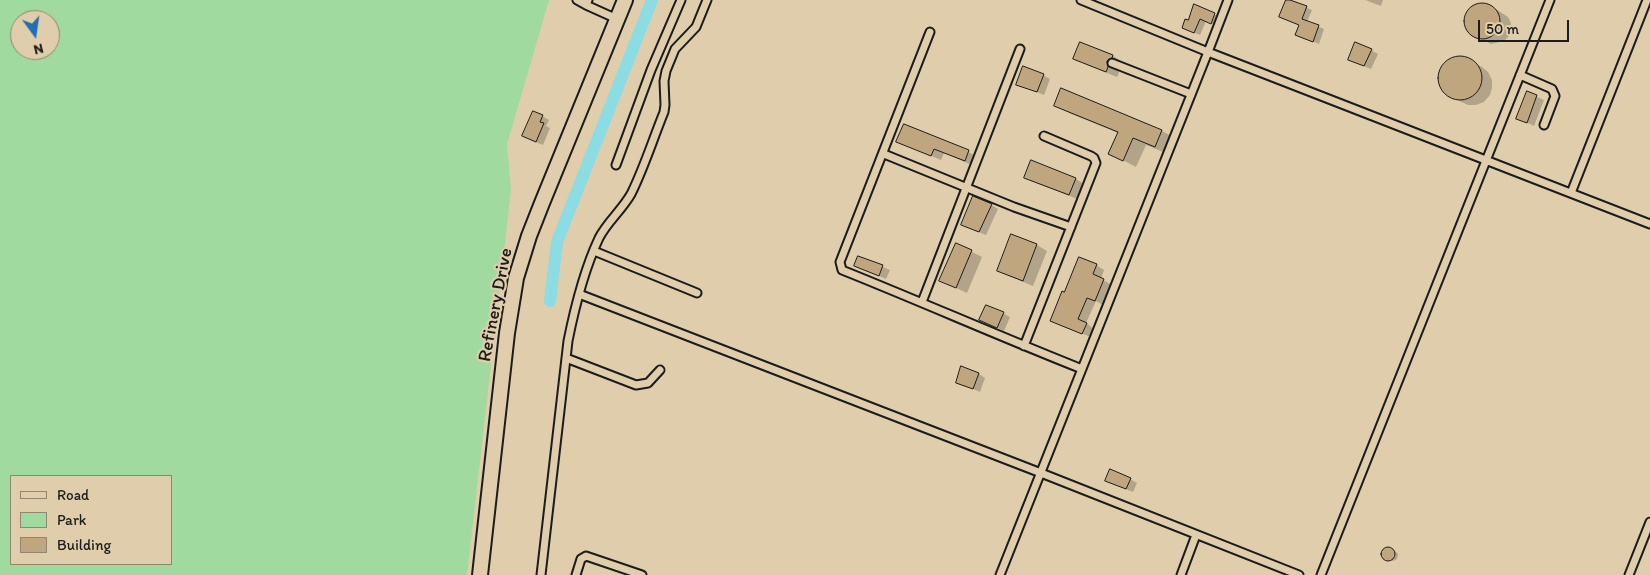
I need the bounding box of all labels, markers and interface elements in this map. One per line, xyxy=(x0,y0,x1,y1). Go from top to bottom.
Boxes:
north arrow xyxy=(10,10,60,60)
scale bar xyxy=(1480,10,1571,42)
text: 50 m xyxy=(1486,20,1519,38)
text: N xyxy=(32,40,45,58)
street label: Refinery Drive xyxy=(474,246,518,364)
legend xyxy=(10,475,172,565)
text: Road xyxy=(57,486,89,504)
text: Park xyxy=(57,511,87,529)
text: Building xyxy=(57,536,111,554)

